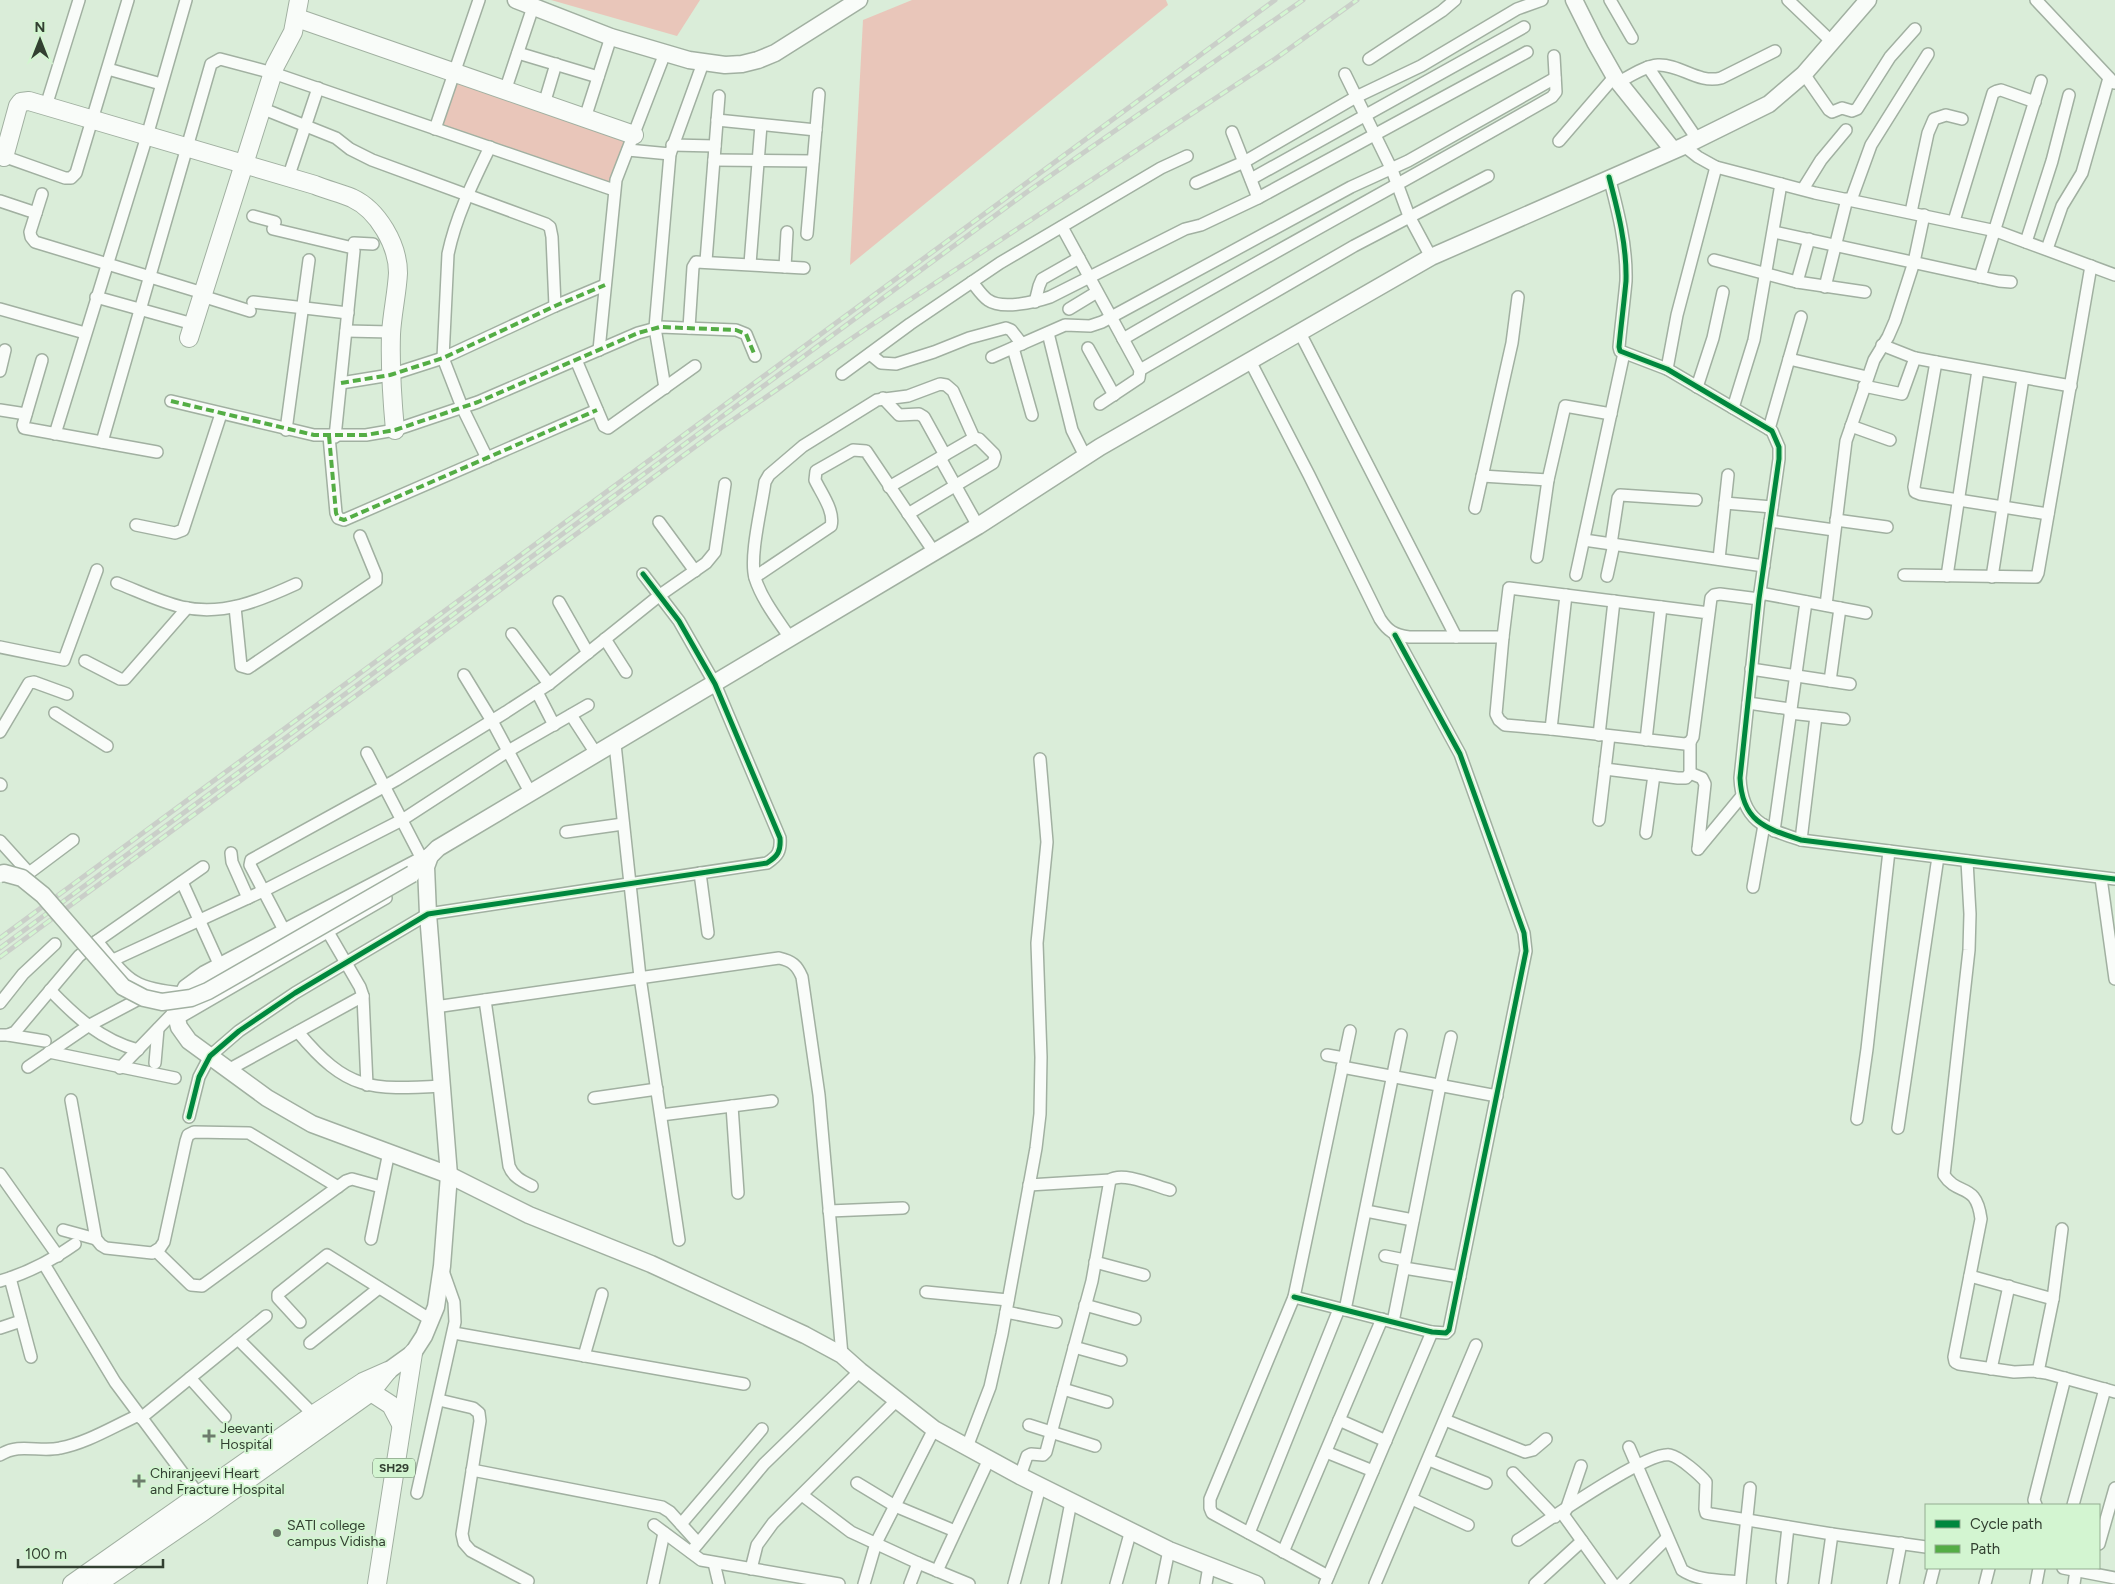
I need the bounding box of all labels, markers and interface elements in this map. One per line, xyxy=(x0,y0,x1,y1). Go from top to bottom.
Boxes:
north arrow xyxy=(15,15,65,65)
text: N xyxy=(35,19,45,36)
place label: Jeevanti Hospital xyxy=(220,1420,273,1453)
marker: Jeevanti Hospital xyxy=(202,1429,216,1443)
road number: SH29 xyxy=(373,1459,415,1478)
place label: Chiranjeevi Heart and Fracture Hospital xyxy=(150,1465,285,1498)
marker: Chiranjeevi Heart and Fracture Hospital xyxy=(132,1474,146,1488)
legend xyxy=(1925,1504,2100,1569)
text: Cycle path xyxy=(1970,1515,2042,1533)
place label: SATI college campus Vidisha xyxy=(287,1517,386,1550)
marker: SATI college campus Vidisha xyxy=(271,1527,283,1539)
scale bar xyxy=(18,1536,162,1568)
text: Path xyxy=(1970,1540,2000,1558)
text: 100 m xyxy=(25,1545,67,1563)

